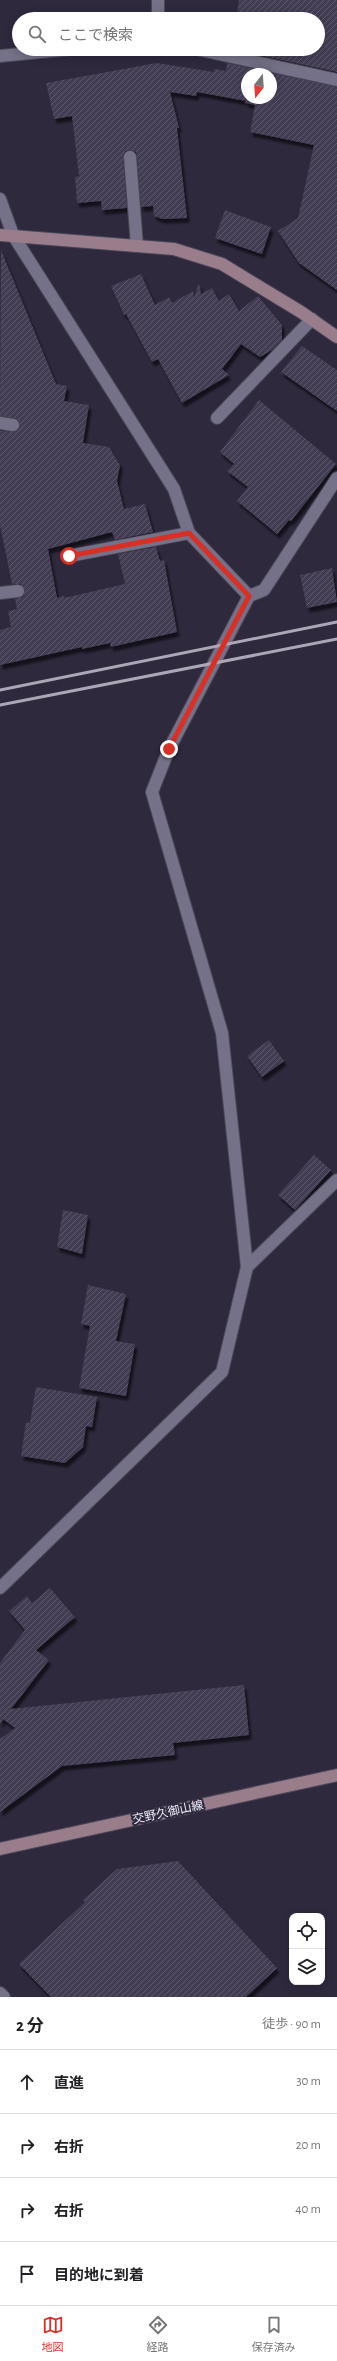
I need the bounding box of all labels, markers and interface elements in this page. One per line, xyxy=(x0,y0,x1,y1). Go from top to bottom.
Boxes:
search box xyxy=(12,12,325,56)
icon: search xyxy=(26,23,48,45)
text: ここで検索 xyxy=(58,28,133,43)
north arrow xyxy=(241,68,277,104)
route start xyxy=(60,547,78,565)
route end xyxy=(160,740,178,758)
street label: 交野久御山線 xyxy=(131,1798,204,1825)
map controls xyxy=(289,1913,325,1985)
button: locate xyxy=(289,1913,325,1949)
button: layers xyxy=(289,1949,325,1985)
text: 2 分 xyxy=(16,2017,44,2034)
text: 徒歩 · 90 m xyxy=(262,2018,321,2031)
icon: ahead xyxy=(16,2071,38,2093)
text: 30 m xyxy=(296,2075,321,2088)
text: 直進 xyxy=(54,2076,84,2091)
icon: right xyxy=(16,2135,38,2157)
text: 20 m xyxy=(296,2139,321,2152)
text: 右折 xyxy=(54,2140,84,2155)
icon: right xyxy=(16,2199,38,2221)
text: 40 m xyxy=(295,2203,321,2216)
text: 右折 xyxy=(54,2204,84,2219)
icon: arrive xyxy=(16,2263,38,2285)
text: 目的地に到着 xyxy=(54,2268,144,2283)
tab: 地図 xyxy=(42,2314,64,2354)
tab: 経路 xyxy=(147,2314,169,2354)
tab: 保存済み xyxy=(252,2314,296,2354)

